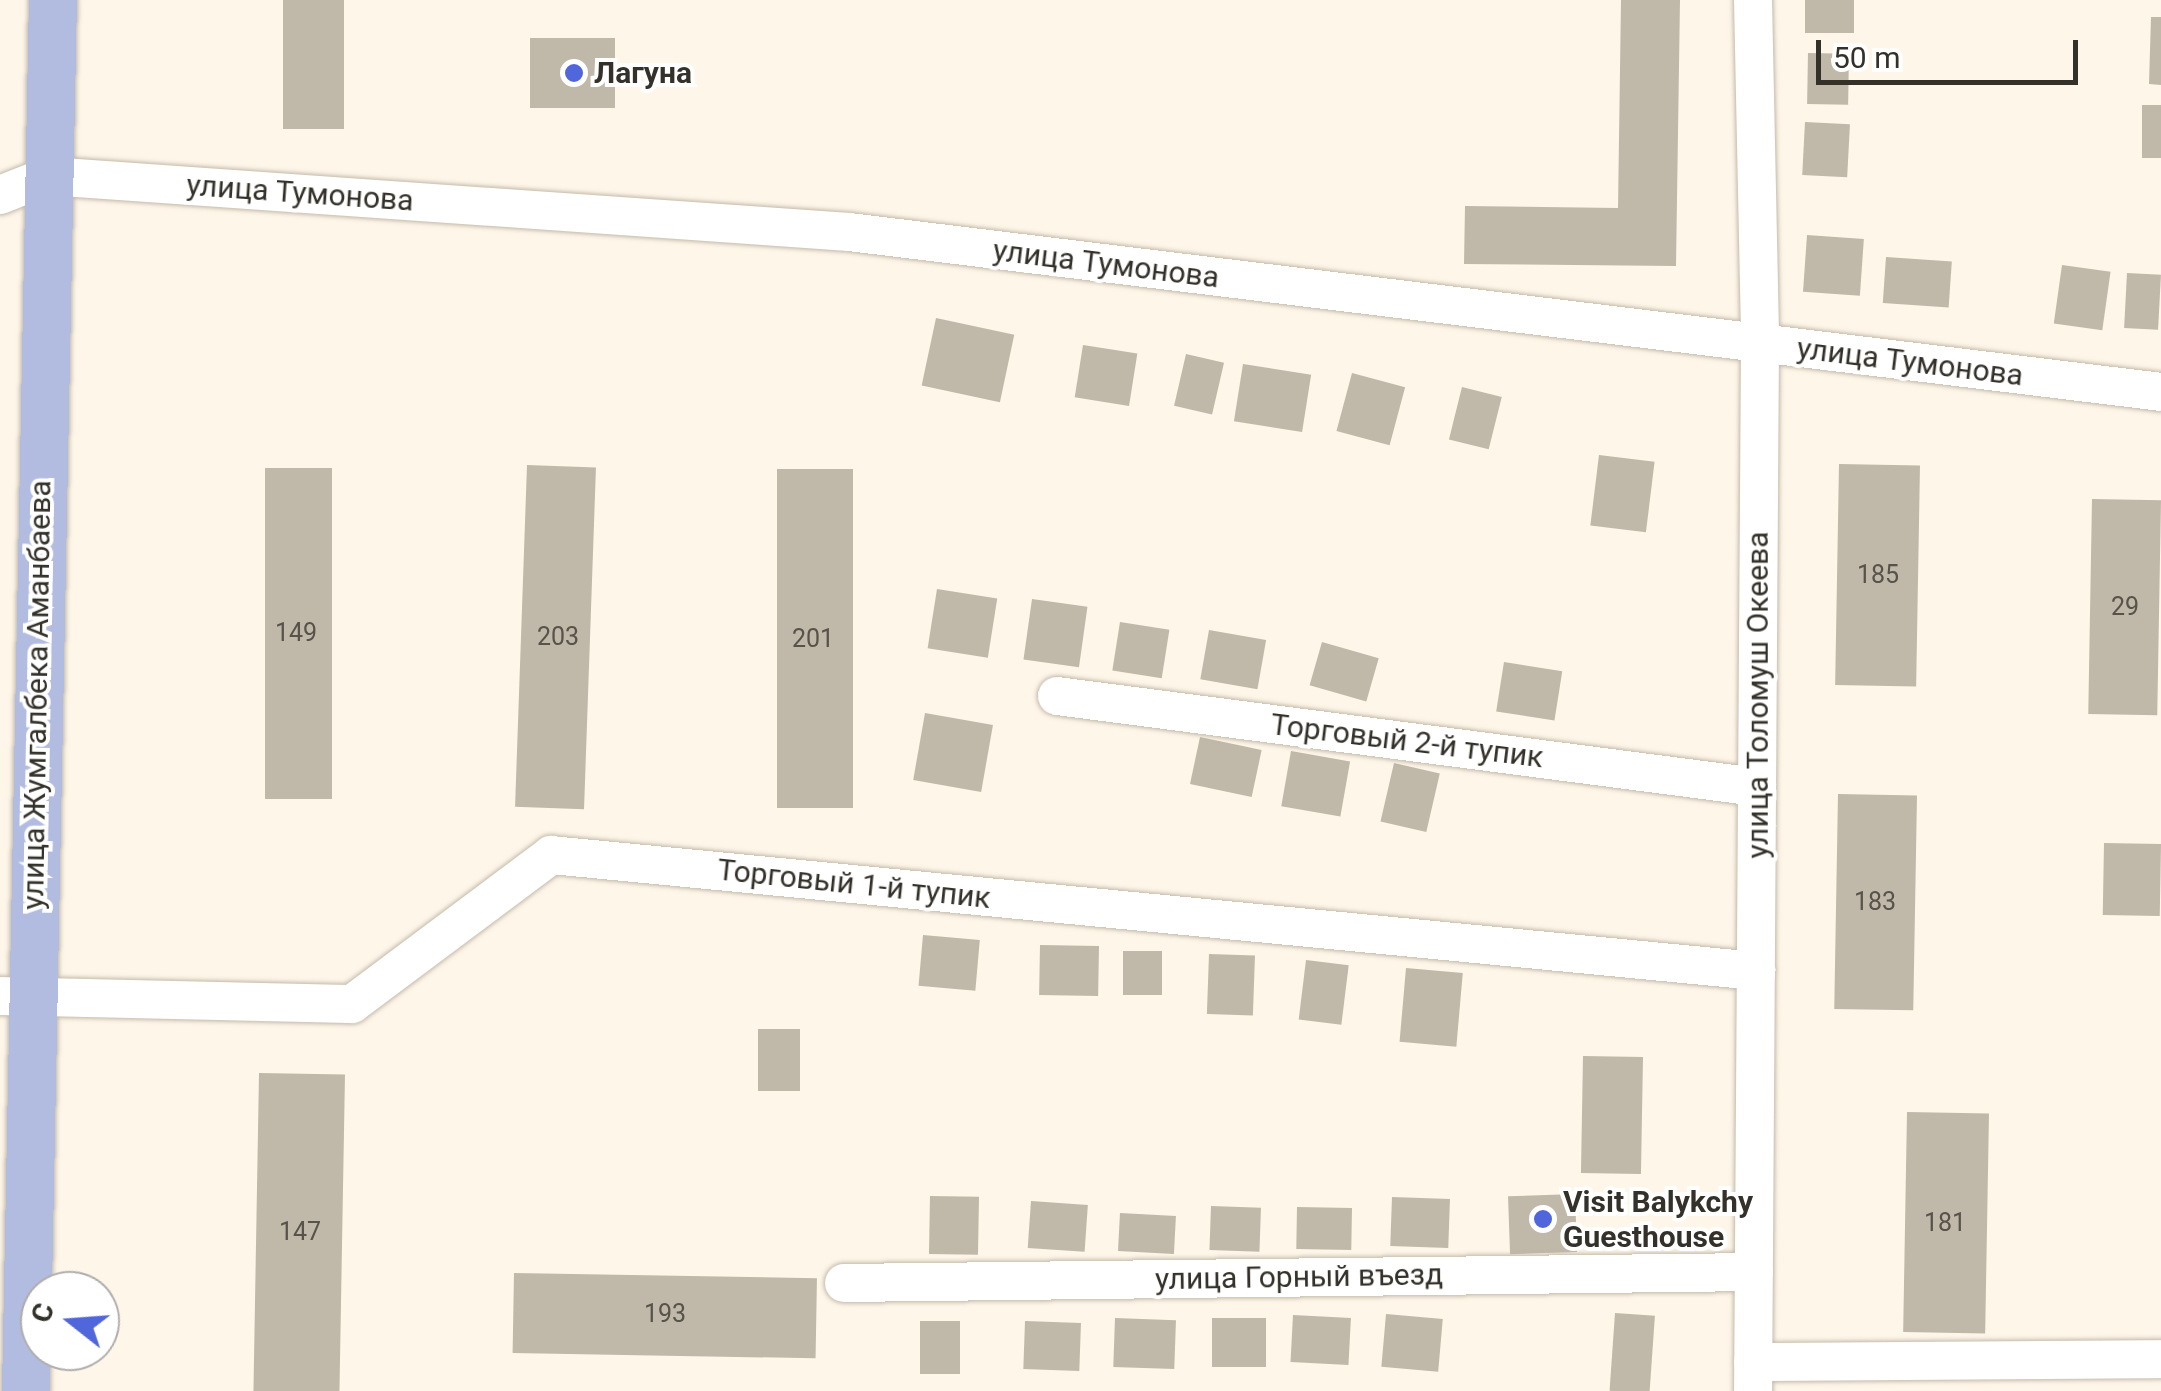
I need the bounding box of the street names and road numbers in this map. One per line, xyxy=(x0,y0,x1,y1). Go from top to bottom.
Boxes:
street label: улица Тумонова xyxy=(185,167,415,219)
street label: улица Тумонова xyxy=(991,232,1221,296)
street label: улица Тумонова xyxy=(1795,330,2025,394)
street label: улица Жумгалбека Аманбаева xyxy=(15,480,59,910)
street label: улица Толомуш Океева xyxy=(1740,531,1776,859)
street label: Торговый 2-й тупик xyxy=(1269,706,1545,776)
street label: Торговый 1-й тупик xyxy=(716,852,992,916)
street label: улица Горный въезд xyxy=(1155,1256,1443,1298)

